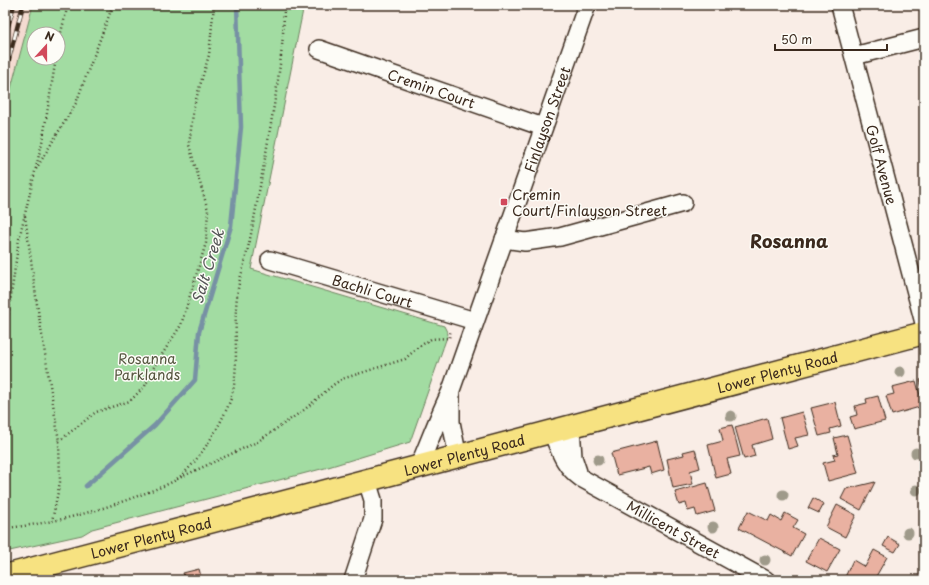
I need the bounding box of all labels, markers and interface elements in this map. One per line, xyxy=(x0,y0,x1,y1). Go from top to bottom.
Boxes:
north arrow xyxy=(26,26,66,66)
scale bar xyxy=(775,26,887,52)
text: N xyxy=(43,27,57,46)
text: 50 m xyxy=(781,30,812,48)
street label: Cremin Court xyxy=(385,63,478,113)
street label: Finlayson Street xyxy=(518,63,575,175)
street label: Golf Avenue xyxy=(862,122,903,207)
place label: Cremin Court/Finlayson Street xyxy=(512,184,667,221)
marker: Cremin Court/Finlayson Street xyxy=(499,197,509,207)
water label: Salt Creek xyxy=(185,225,230,306)
district label: Rosanna xyxy=(750,227,828,254)
street label: Bachli Court xyxy=(330,269,416,312)
street label: Lower Plenty Road xyxy=(715,346,840,398)
park label: Rosanna Parklands xyxy=(114,348,180,385)
street label: Lower Plenty Road xyxy=(401,429,527,481)
street label: Millicent Street xyxy=(623,495,724,563)
street label: Lower Plenty Road xyxy=(88,511,214,563)

